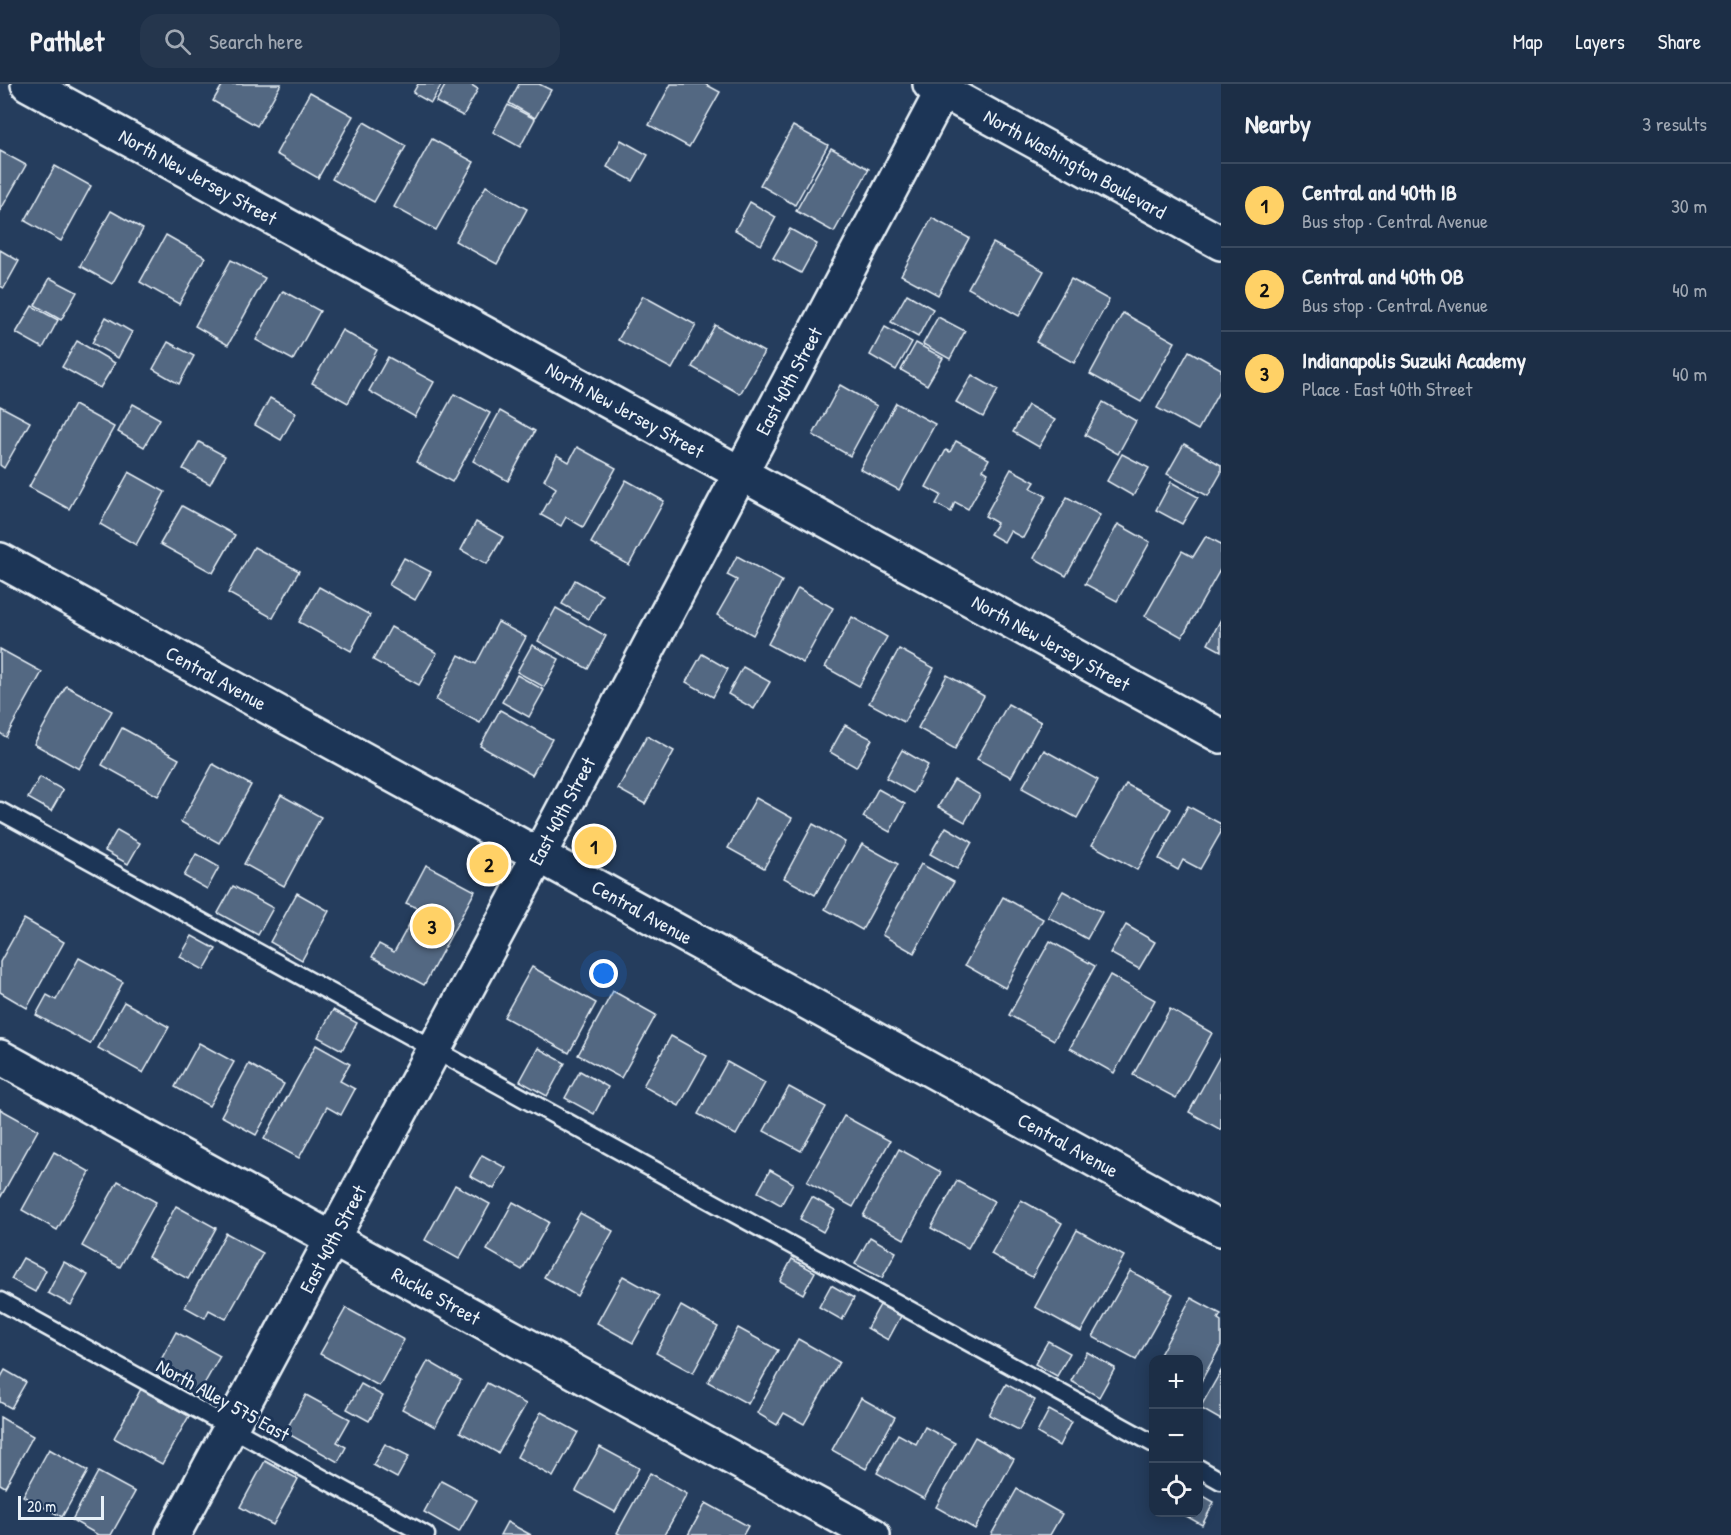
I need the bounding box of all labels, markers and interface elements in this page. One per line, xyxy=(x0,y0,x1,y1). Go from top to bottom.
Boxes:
search box xyxy=(140,14,560,68)
text: Pathlet xyxy=(30,22,104,60)
icon: search xyxy=(161,25,194,58)
text: Search here xyxy=(209,26,303,56)
text: Map xyxy=(1513,27,1542,56)
text: Layers xyxy=(1575,27,1625,56)
text: Share xyxy=(1658,27,1701,56)
street label: North Washington Boulevard xyxy=(979,102,1171,225)
text: Nearby xyxy=(1245,106,1311,141)
text: 3 results xyxy=(1642,110,1707,137)
street label: North New Jersey Street xyxy=(114,122,283,232)
text: Central and 40th IB xyxy=(1302,177,1457,207)
text: 1 xyxy=(1261,192,1268,219)
text: 30 m xyxy=(1671,192,1707,219)
text: Bus stop · Central Avenue xyxy=(1302,207,1488,234)
text: Central and 40th OB xyxy=(1302,261,1464,291)
text: 2 xyxy=(1260,276,1269,303)
text: 40 m xyxy=(1672,276,1707,303)
text: Bus stop · Central Avenue xyxy=(1302,291,1488,318)
street label: East 40th Street xyxy=(749,321,829,440)
text: Indianapolis Suzuki Academy xyxy=(1302,345,1526,375)
street label: North New Jersey Street xyxy=(541,355,710,465)
text: 3 xyxy=(1260,360,1269,387)
text: 40 m xyxy=(1672,360,1707,387)
text: Place · East 40th Street xyxy=(1302,375,1472,402)
street label: North New Jersey Street xyxy=(967,588,1136,698)
street label: Central Avenue xyxy=(161,639,271,716)
street label: East 40th Street xyxy=(522,751,602,870)
pin: 1 xyxy=(574,824,614,868)
pin: 2 xyxy=(470,842,508,886)
street label: Central Avenue xyxy=(587,873,697,950)
pin: 3 xyxy=(412,904,452,948)
your location xyxy=(589,959,618,988)
street label: Central Avenue xyxy=(1013,1106,1123,1183)
street label: East 40th Street xyxy=(293,1179,373,1298)
street label: Ruckle Street xyxy=(387,1260,486,1332)
street label: North Alley 575 East xyxy=(152,1352,296,1448)
map controls xyxy=(1149,1355,1203,1517)
button: + xyxy=(1149,1355,1203,1409)
button: − xyxy=(1149,1409,1203,1463)
button: locate xyxy=(1149,1463,1203,1517)
scale bar xyxy=(18,1493,104,1520)
text: 20 m xyxy=(27,1495,56,1517)

